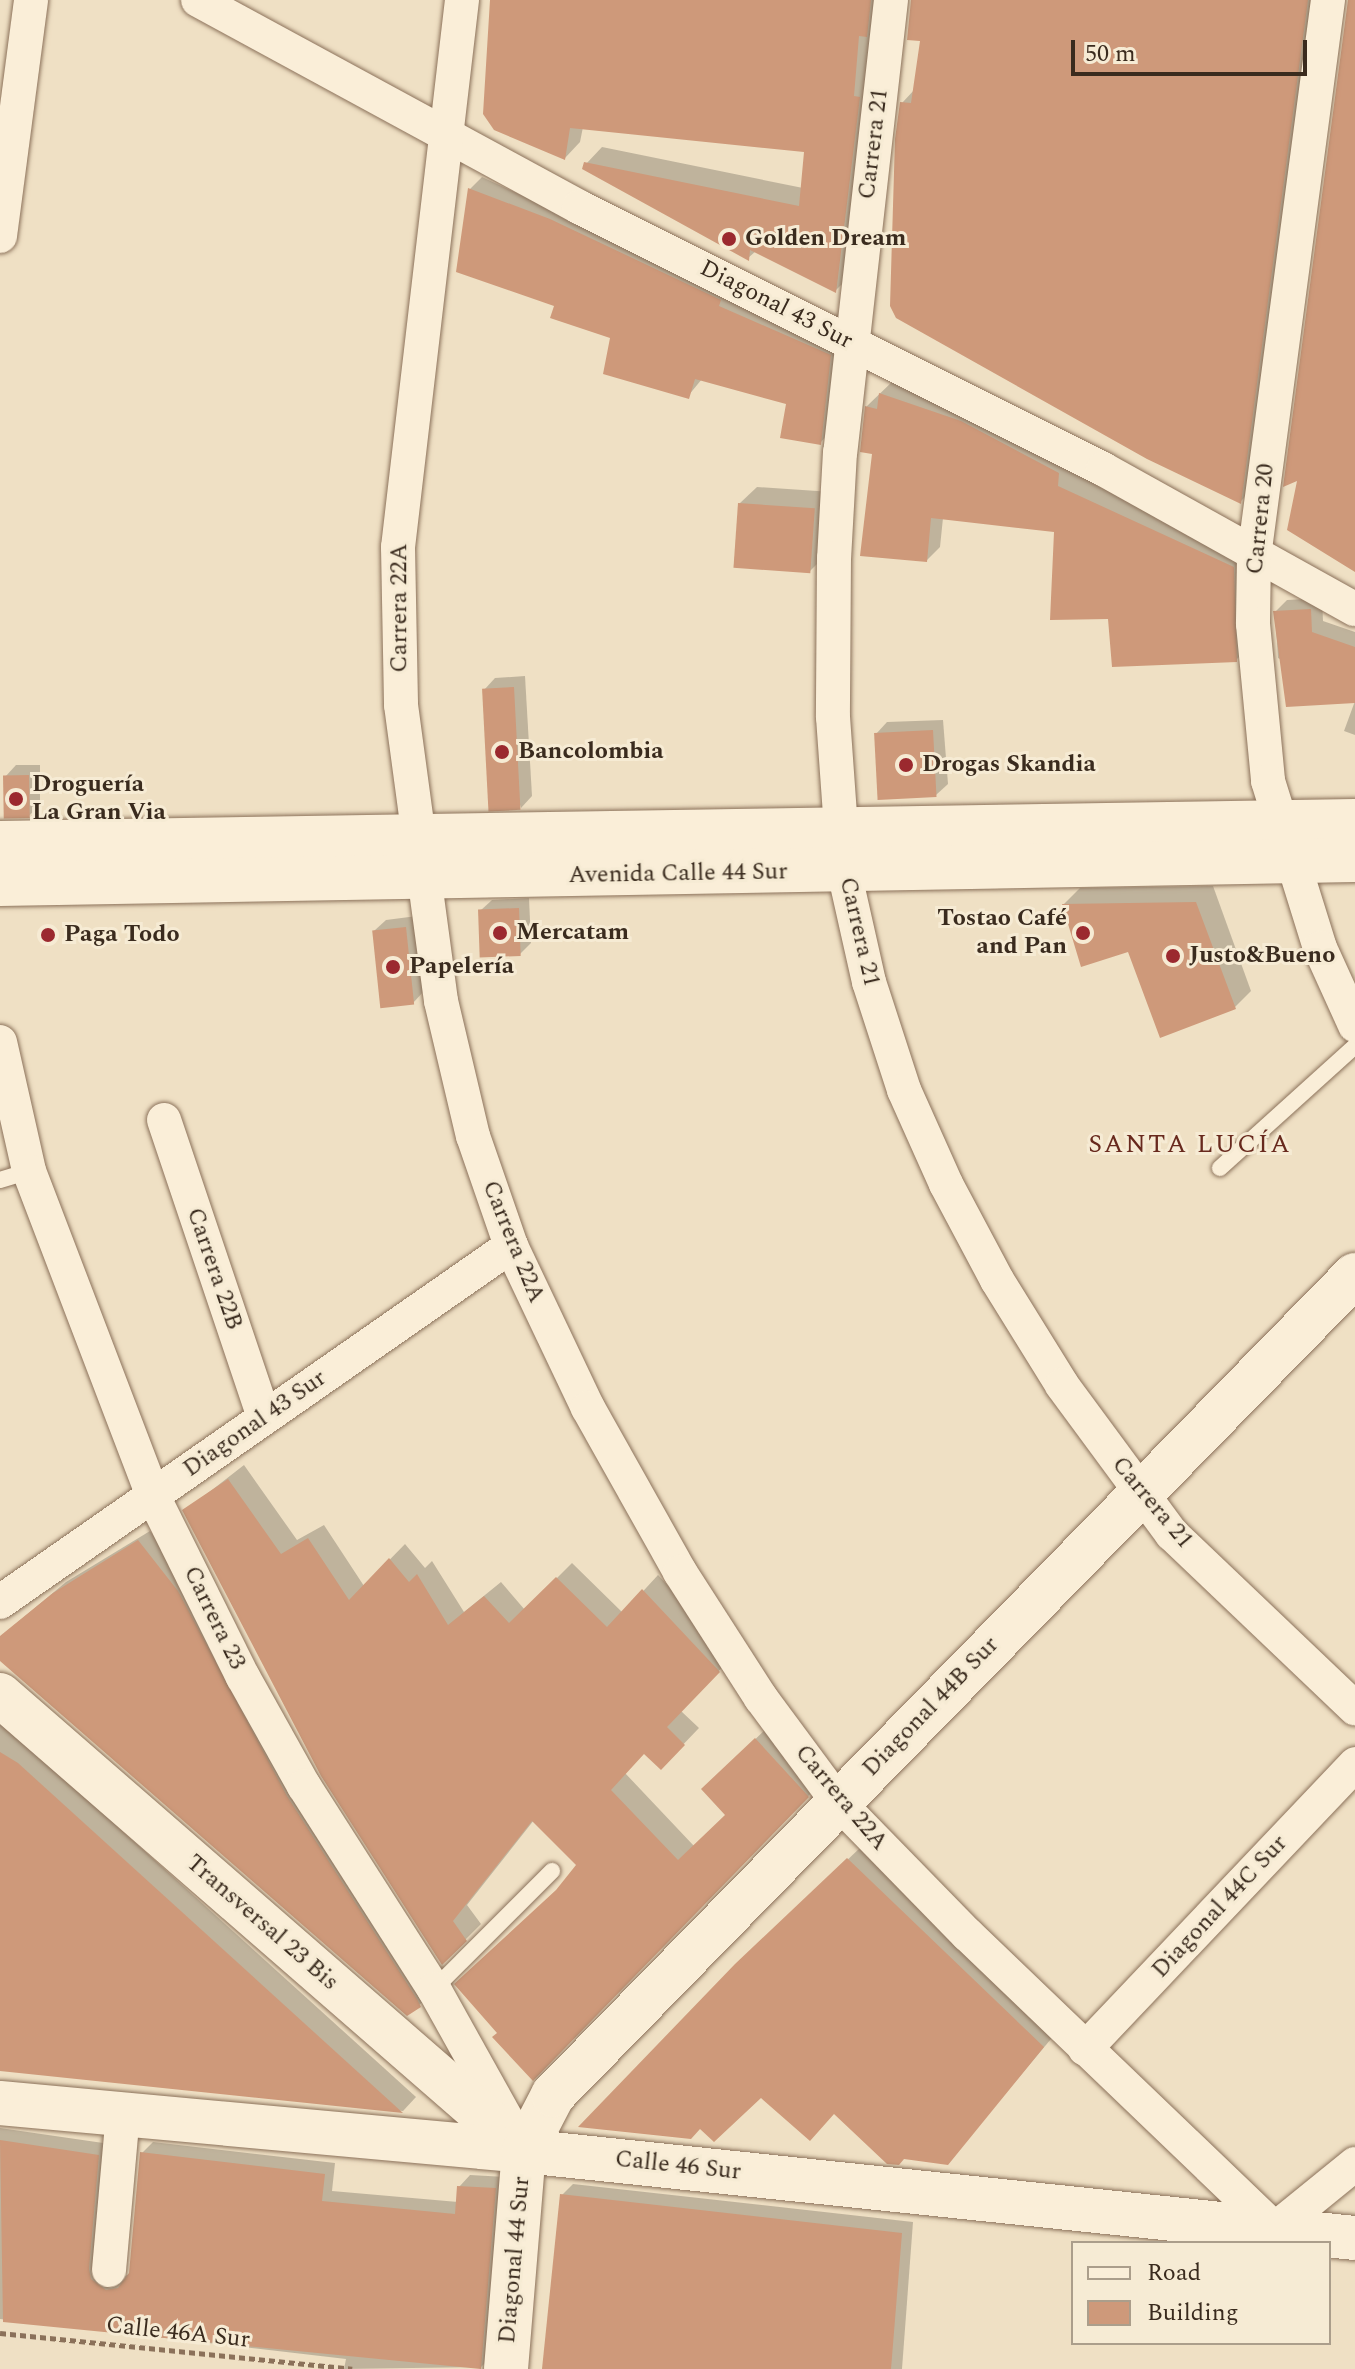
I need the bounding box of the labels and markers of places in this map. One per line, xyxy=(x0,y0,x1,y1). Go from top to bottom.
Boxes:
place label: Golden Dream xyxy=(745,225,906,253)
marker: Golden Dream xyxy=(720,230,738,248)
place label: Bancolombia xyxy=(518,738,664,766)
marker: Bancolombia xyxy=(493,743,511,761)
place label: Drogas Skandia xyxy=(922,751,1096,779)
marker: Drogas Skandia xyxy=(897,756,915,774)
place label: Droguería La Gran Via xyxy=(32,771,166,827)
marker: Droguería La Gran Via xyxy=(7,790,25,808)
place label: Tostao Café and Pan xyxy=(937,905,1067,961)
place label: Mercatam xyxy=(516,919,629,947)
place label: Paga Todo xyxy=(64,921,180,949)
marker: Mercatam xyxy=(491,924,509,942)
marker: Tostao Café and Pan xyxy=(1074,924,1092,942)
marker: Paga Todo xyxy=(39,926,57,944)
place label: Justo&Bueno xyxy=(1189,942,1335,970)
marker: Justo&Bueno xyxy=(1164,947,1182,965)
place label: Papelería xyxy=(409,953,514,981)
marker: Papelería xyxy=(384,958,402,976)

